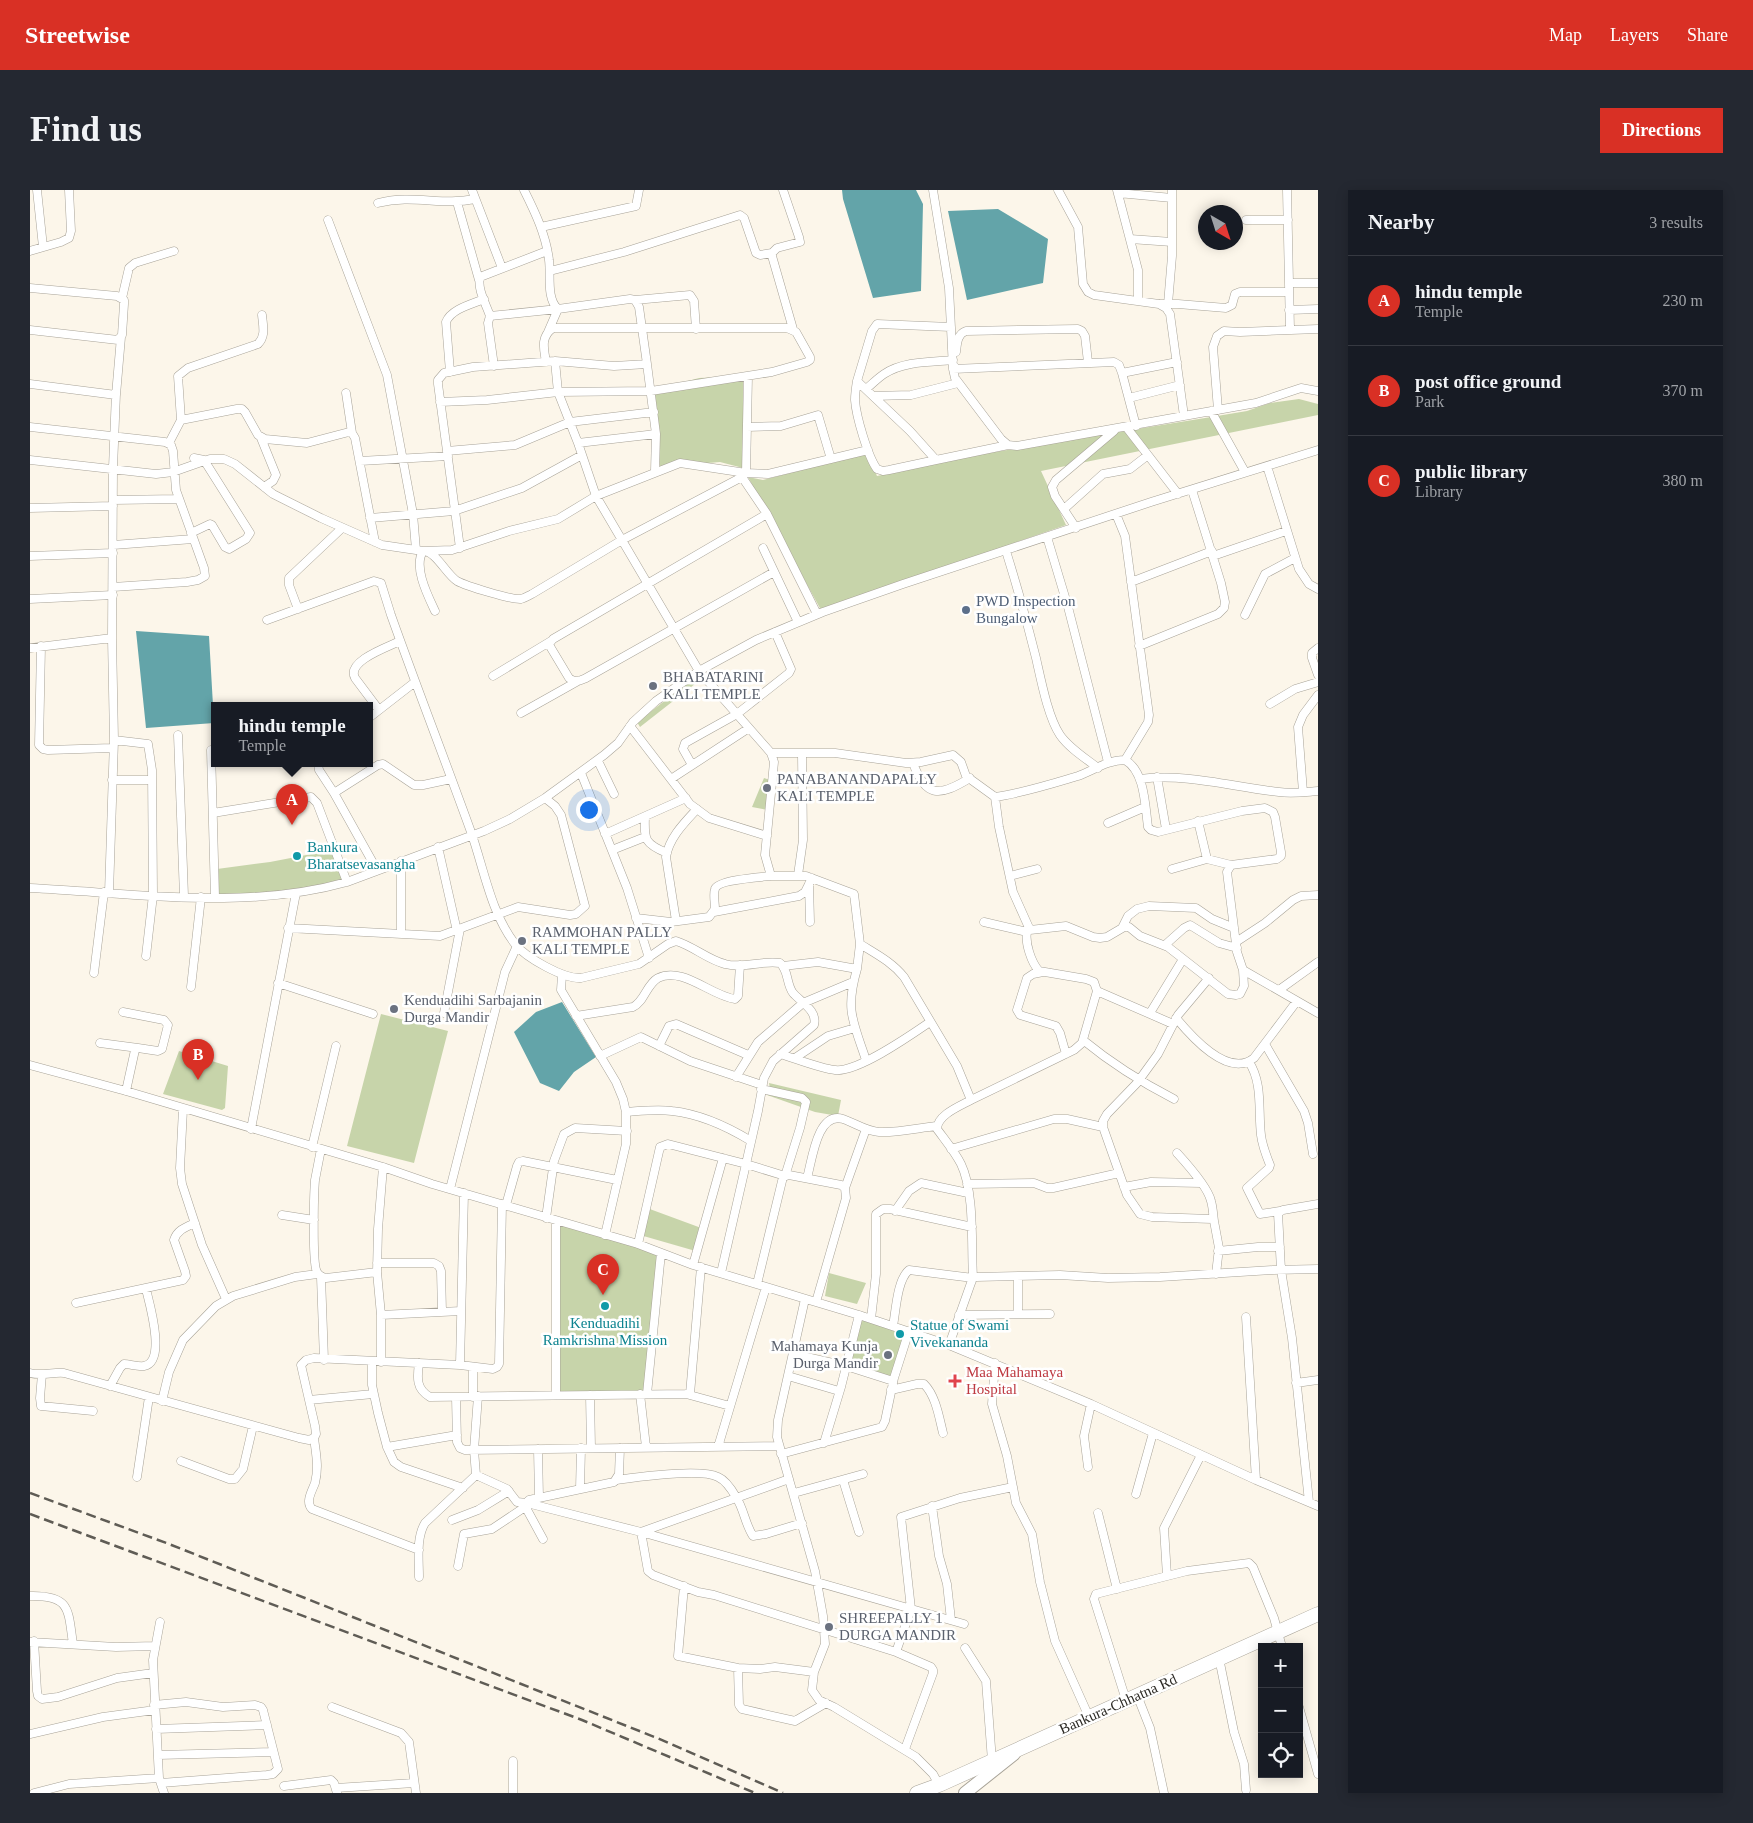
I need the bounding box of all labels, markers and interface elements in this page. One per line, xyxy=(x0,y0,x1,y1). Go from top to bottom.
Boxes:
text: Streetwise xyxy=(25,22,130,48)
text: Map xyxy=(1549,25,1582,45)
text: Layers xyxy=(1610,25,1659,45)
text: Share xyxy=(1687,25,1728,45)
button: Directions xyxy=(1600,108,1723,153)
text: Find us xyxy=(30,110,142,149)
north arrow xyxy=(1198,205,1243,250)
text: Nearby xyxy=(1368,210,1435,234)
text: 3 results xyxy=(1649,214,1703,231)
text: hindu temple xyxy=(1415,281,1522,302)
text: A xyxy=(1378,292,1390,309)
text: 230 m xyxy=(1663,292,1703,309)
text: Temple xyxy=(1415,303,1463,320)
text: post office ground xyxy=(1415,371,1561,392)
text: B xyxy=(1379,382,1389,399)
text: 370 m xyxy=(1663,382,1703,399)
text: Park xyxy=(1415,393,1444,410)
text: public library xyxy=(1415,461,1527,482)
text: C xyxy=(1378,472,1390,489)
text: 380 m xyxy=(1663,472,1703,489)
text: Library xyxy=(1415,483,1463,500)
place label: PWD Inspection Bungalow xyxy=(976,593,1076,626)
marker: PWD Inspection Bungalow xyxy=(960,604,972,616)
place label: BHABATARINI KALI TEMPLE xyxy=(663,669,763,702)
marker: BHABATARINI KALI TEMPLE xyxy=(647,680,659,692)
popup xyxy=(211,702,373,767)
text: hindu temple xyxy=(238,715,346,736)
text: Temple xyxy=(238,737,286,754)
place label: PANABANANDAPALLY KALI TEMPLE xyxy=(777,771,937,804)
marker: PANABANANDAPALLY KALI TEMPLE xyxy=(761,782,773,794)
pin: A xyxy=(276,784,308,825)
your location xyxy=(576,797,602,823)
place label: Bankura Bharatsevasangha xyxy=(307,839,416,872)
marker: Bankura Bharatsevasangha xyxy=(291,850,303,862)
place label: RAMMOHAN PALLY KALI TEMPLE xyxy=(532,924,672,957)
marker: RAMMOHAN PALLY KALI TEMPLE xyxy=(516,935,528,947)
place label: Kenduadihi Sarbajanin Durga Mandir xyxy=(404,992,542,1025)
marker: Kenduadihi Sarbajanin Durga Mandir xyxy=(388,1003,400,1015)
pin: B xyxy=(182,1039,214,1080)
pin: C xyxy=(587,1254,619,1295)
marker: Kenduadihi Ramkrishna Mission xyxy=(599,1300,611,1312)
place label: Kenduadihi Ramkrishna Mission xyxy=(543,1315,668,1348)
place label: Statue of Swami Vivekananda xyxy=(910,1317,1009,1350)
marker: Statue of Swami Vivekananda xyxy=(894,1328,906,1340)
place label: Mahamaya Kunja Durga Mandir xyxy=(771,1338,878,1371)
marker: Mahamaya Kunja Durga Mandir xyxy=(882,1349,894,1361)
place label: Maa Mahamaya Hospital xyxy=(966,1364,1063,1397)
marker: Maa Mahamaya Hospital xyxy=(948,1374,962,1388)
place label: SHREEPALLY 1 DURGA MANDIR xyxy=(839,1610,956,1643)
marker: SHREEPALLY 1 DURGA MANDIR xyxy=(823,1621,835,1633)
map controls xyxy=(1258,1643,1303,1778)
button: + xyxy=(1258,1643,1303,1688)
street label: Bankura-Chhatna Rd xyxy=(1057,1671,1180,1737)
button: − xyxy=(1258,1688,1303,1733)
button: locate xyxy=(1258,1733,1303,1778)

